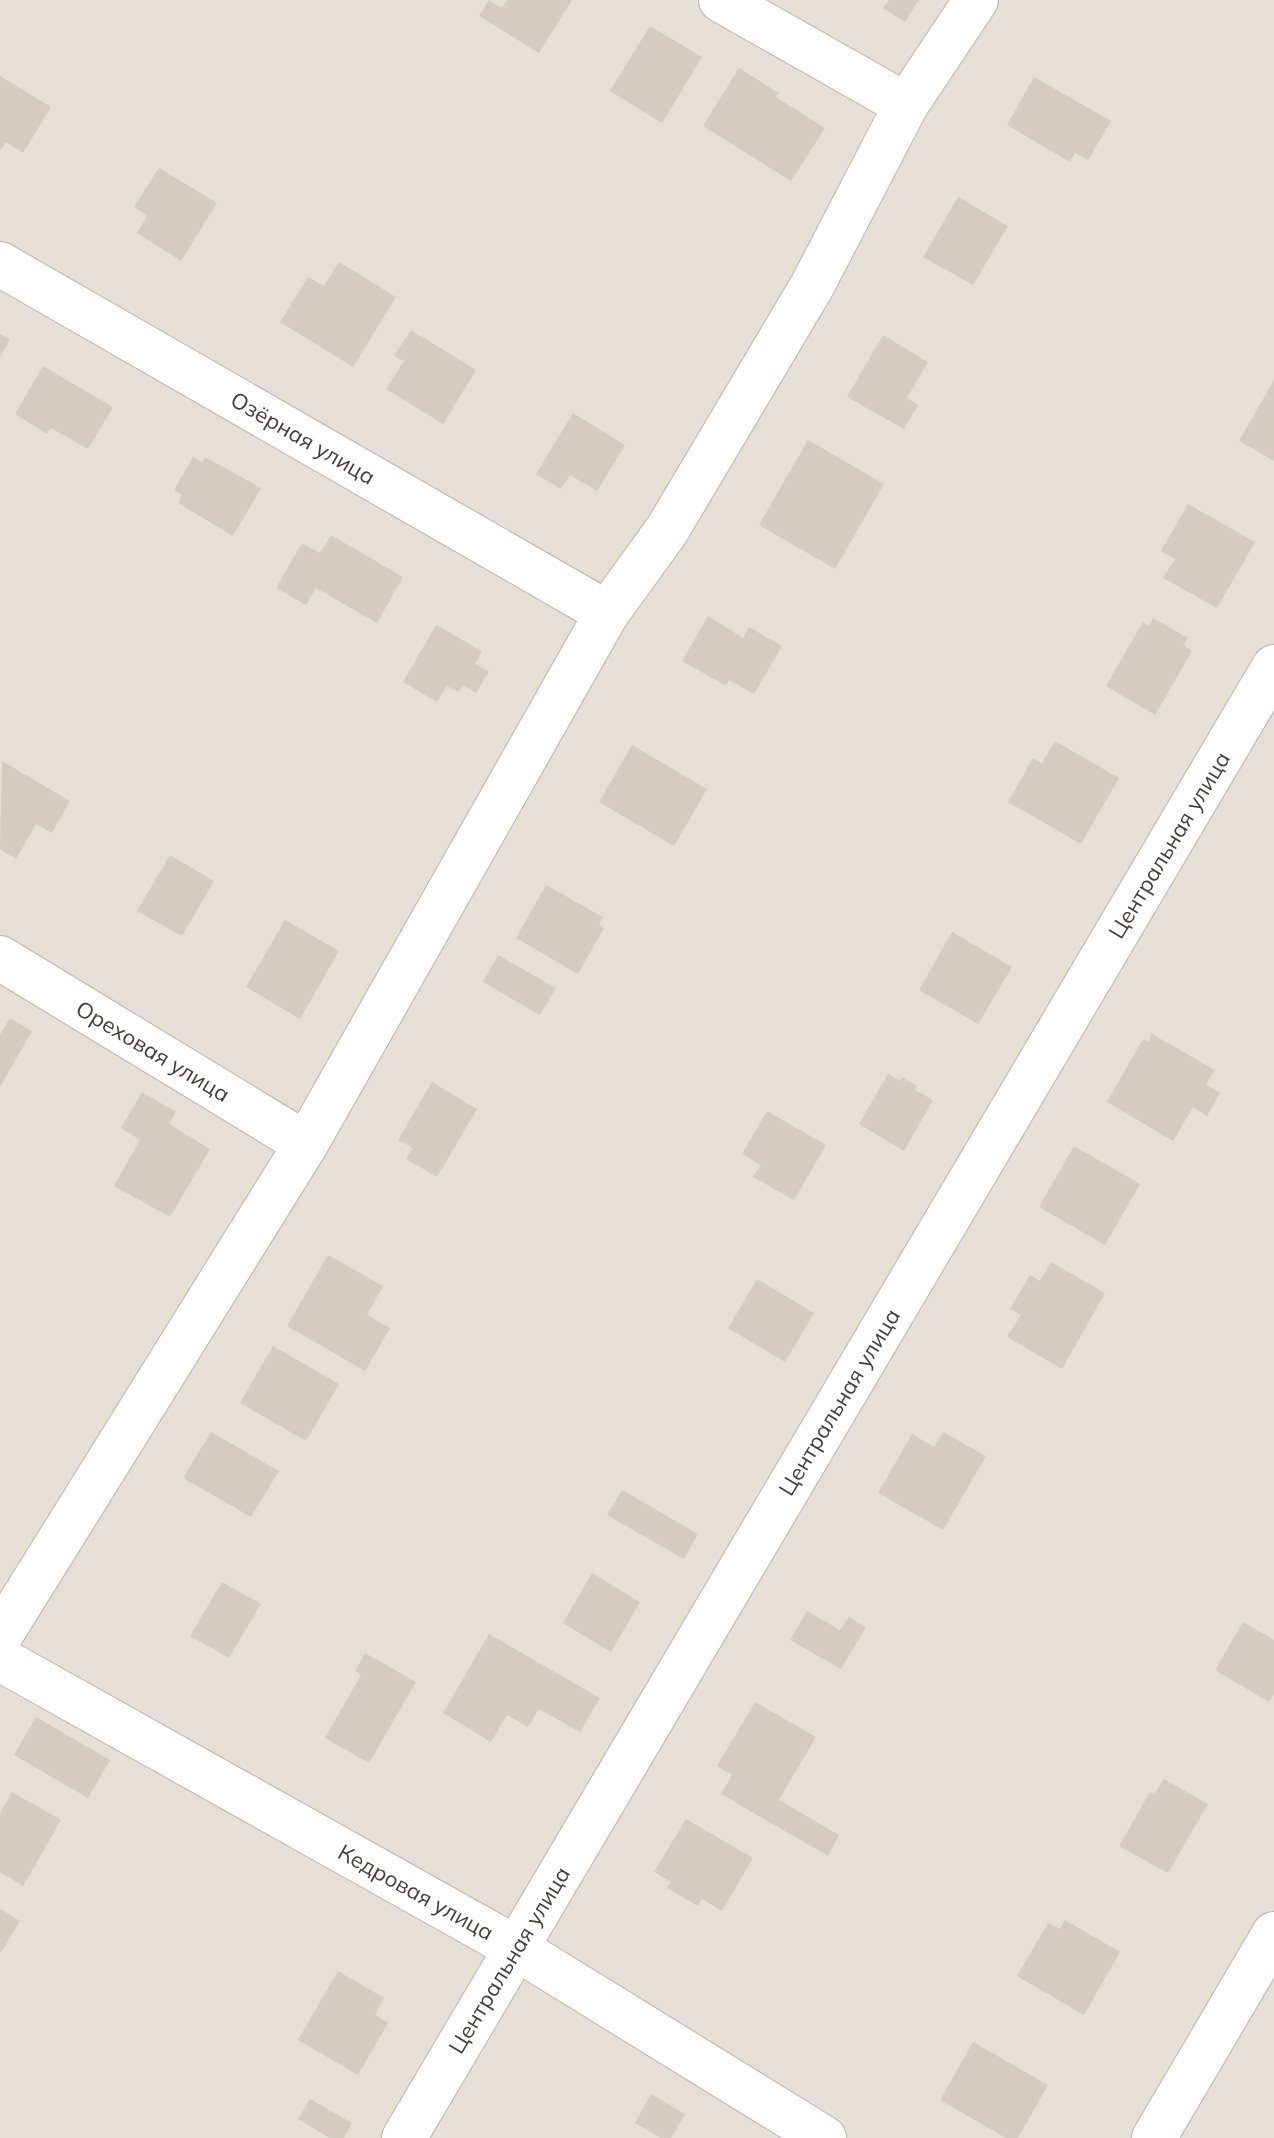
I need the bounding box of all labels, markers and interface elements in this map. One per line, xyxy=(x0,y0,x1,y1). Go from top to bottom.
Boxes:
street label: Озёрная улица xyxy=(226,385,380,491)
street label: Центральная улица xyxy=(1102,746,1236,944)
street label: Ореховая улица xyxy=(71,994,235,1108)
street label: Центральная улица xyxy=(772,1303,906,1501)
street label: Кедровая улица xyxy=(333,1838,499,1946)
street label: Центральная улица xyxy=(442,1861,576,2059)

